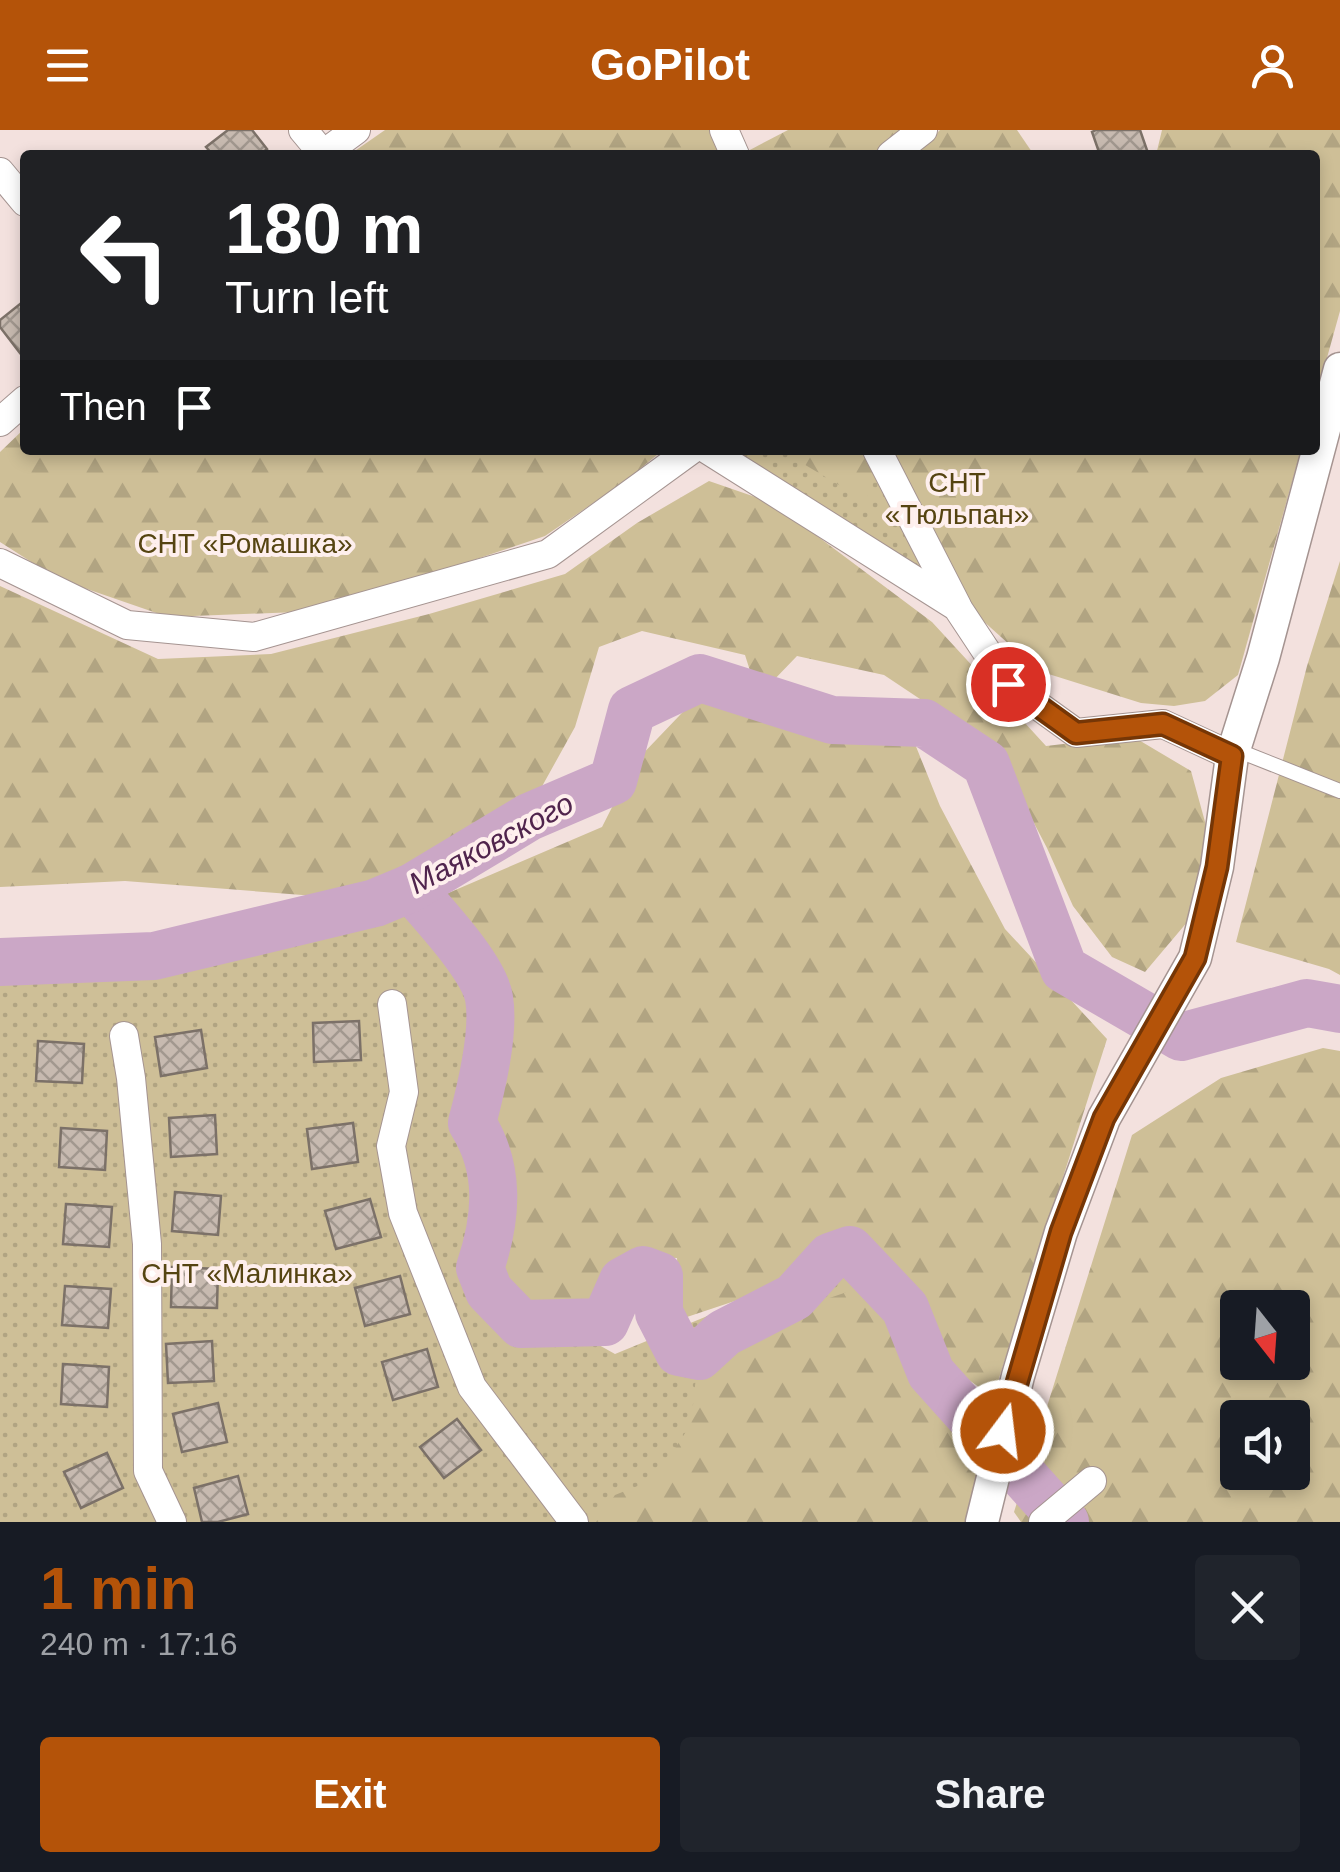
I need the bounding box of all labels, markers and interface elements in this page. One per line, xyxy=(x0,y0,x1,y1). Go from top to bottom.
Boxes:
icon: menu xyxy=(40,38,95,93)
icon: person xyxy=(1245,38,1300,93)
text: GoPilot xyxy=(590,39,750,90)
icon: left xyxy=(60,190,190,320)
text: 180 m xyxy=(225,190,423,268)
text: Turn left xyxy=(225,272,388,323)
icon: arrive xyxy=(167,380,222,435)
text: Then xyxy=(60,386,147,428)
park label: СНТ «Тюльпан» xyxy=(885,467,1029,530)
park label: СНТ «Ромашка» xyxy=(137,528,353,559)
pin xyxy=(966,642,1051,727)
icon: arrive xyxy=(981,657,1036,712)
water label: Маяковского xyxy=(403,786,579,900)
park label: СНТ «Малинка» xyxy=(141,1258,353,1289)
north arrow xyxy=(1220,1290,1310,1380)
map controls xyxy=(1220,1290,1310,1490)
position arrow xyxy=(951,1379,1055,1483)
button: sound xyxy=(1220,1400,1310,1490)
text: 1 min xyxy=(40,1555,197,1622)
button: close xyxy=(1195,1555,1300,1660)
text: 240 m · 17:16 xyxy=(40,1626,237,1662)
button: Exit xyxy=(40,1737,660,1852)
button: Share xyxy=(680,1737,1300,1852)

